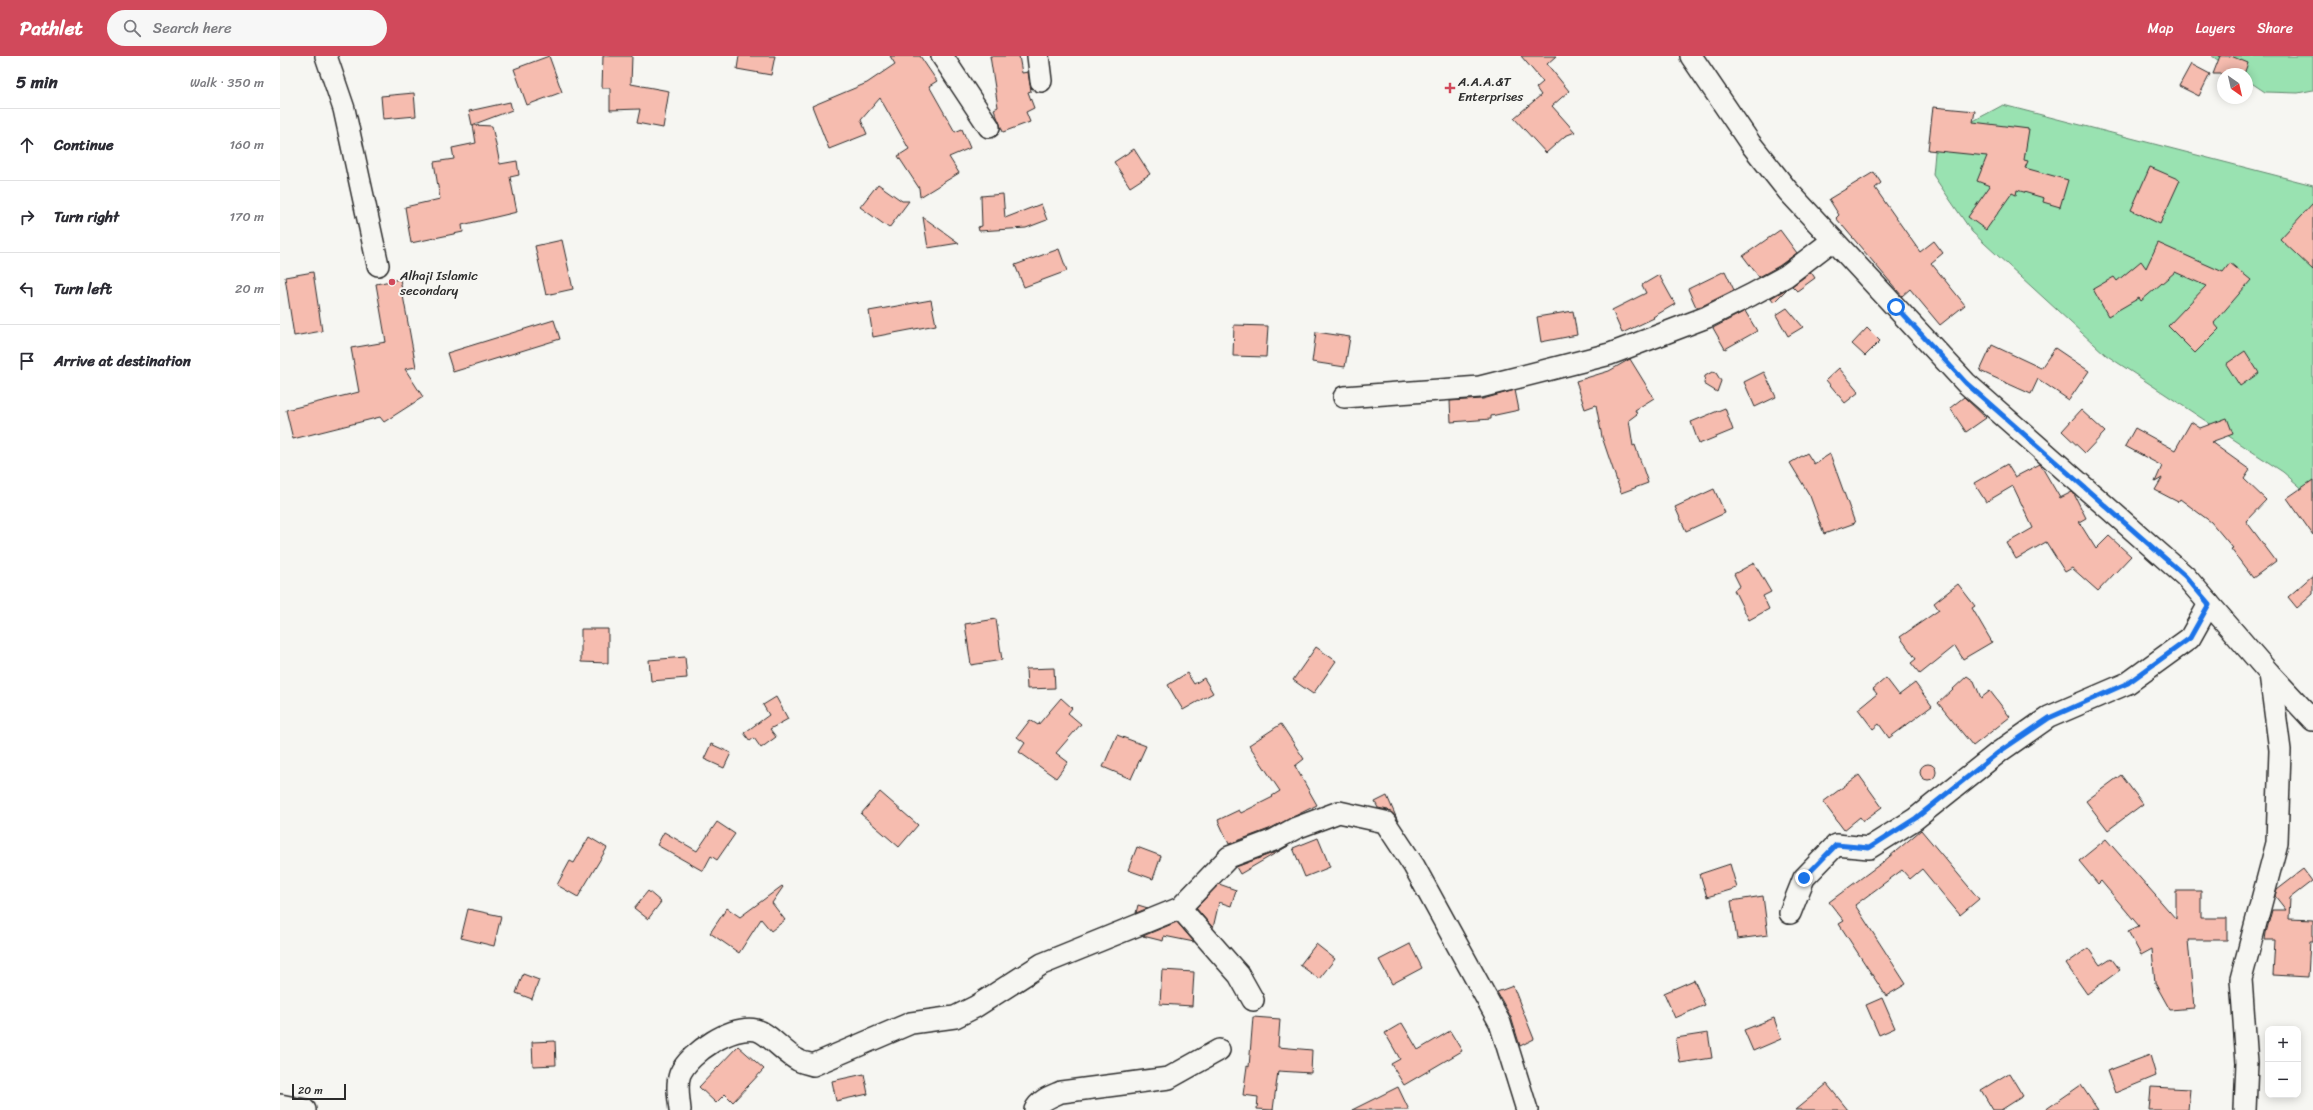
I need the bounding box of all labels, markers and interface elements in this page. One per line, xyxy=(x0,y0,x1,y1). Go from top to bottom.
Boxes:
search box xyxy=(107,10,387,46)
text: Pathlet xyxy=(20,12,83,45)
text: Search here xyxy=(153,15,232,41)
text: Map xyxy=(2148,16,2173,41)
text: Layers xyxy=(2195,16,2235,41)
text: Share xyxy=(2257,16,2293,41)
icon: search xyxy=(121,17,143,39)
text: 5 min xyxy=(16,67,58,97)
north arrow xyxy=(2217,68,2253,104)
place label: A.A.A.&T Enterprises xyxy=(1457,70,1524,108)
text: Walk · 350 m xyxy=(190,71,264,94)
marker: A.A.A.&T Enterprises xyxy=(1445,83,1455,93)
text: Continue xyxy=(54,132,114,158)
text: 160 m xyxy=(229,133,264,156)
icon: ahead xyxy=(16,134,38,156)
text: Turn right xyxy=(54,204,119,230)
text: 170 m xyxy=(229,205,264,228)
icon: right xyxy=(16,206,38,228)
place label: Alhaji Islamic secondary xyxy=(399,264,478,302)
text: Turn left xyxy=(54,276,112,302)
text: 20 m xyxy=(235,277,264,300)
marker: Alhaji Islamic secondary xyxy=(387,277,397,287)
icon: left xyxy=(16,278,38,300)
route start xyxy=(1887,298,1905,316)
text: Arrive at destination xyxy=(54,348,191,374)
icon: arrive xyxy=(16,350,38,372)
route end xyxy=(1795,869,1813,887)
map controls xyxy=(2265,1026,2301,1098)
button: + xyxy=(2265,1026,2301,1062)
button: − xyxy=(2265,1062,2301,1098)
text: 20 m xyxy=(298,1081,323,1100)
scale bar xyxy=(292,1082,346,1101)

